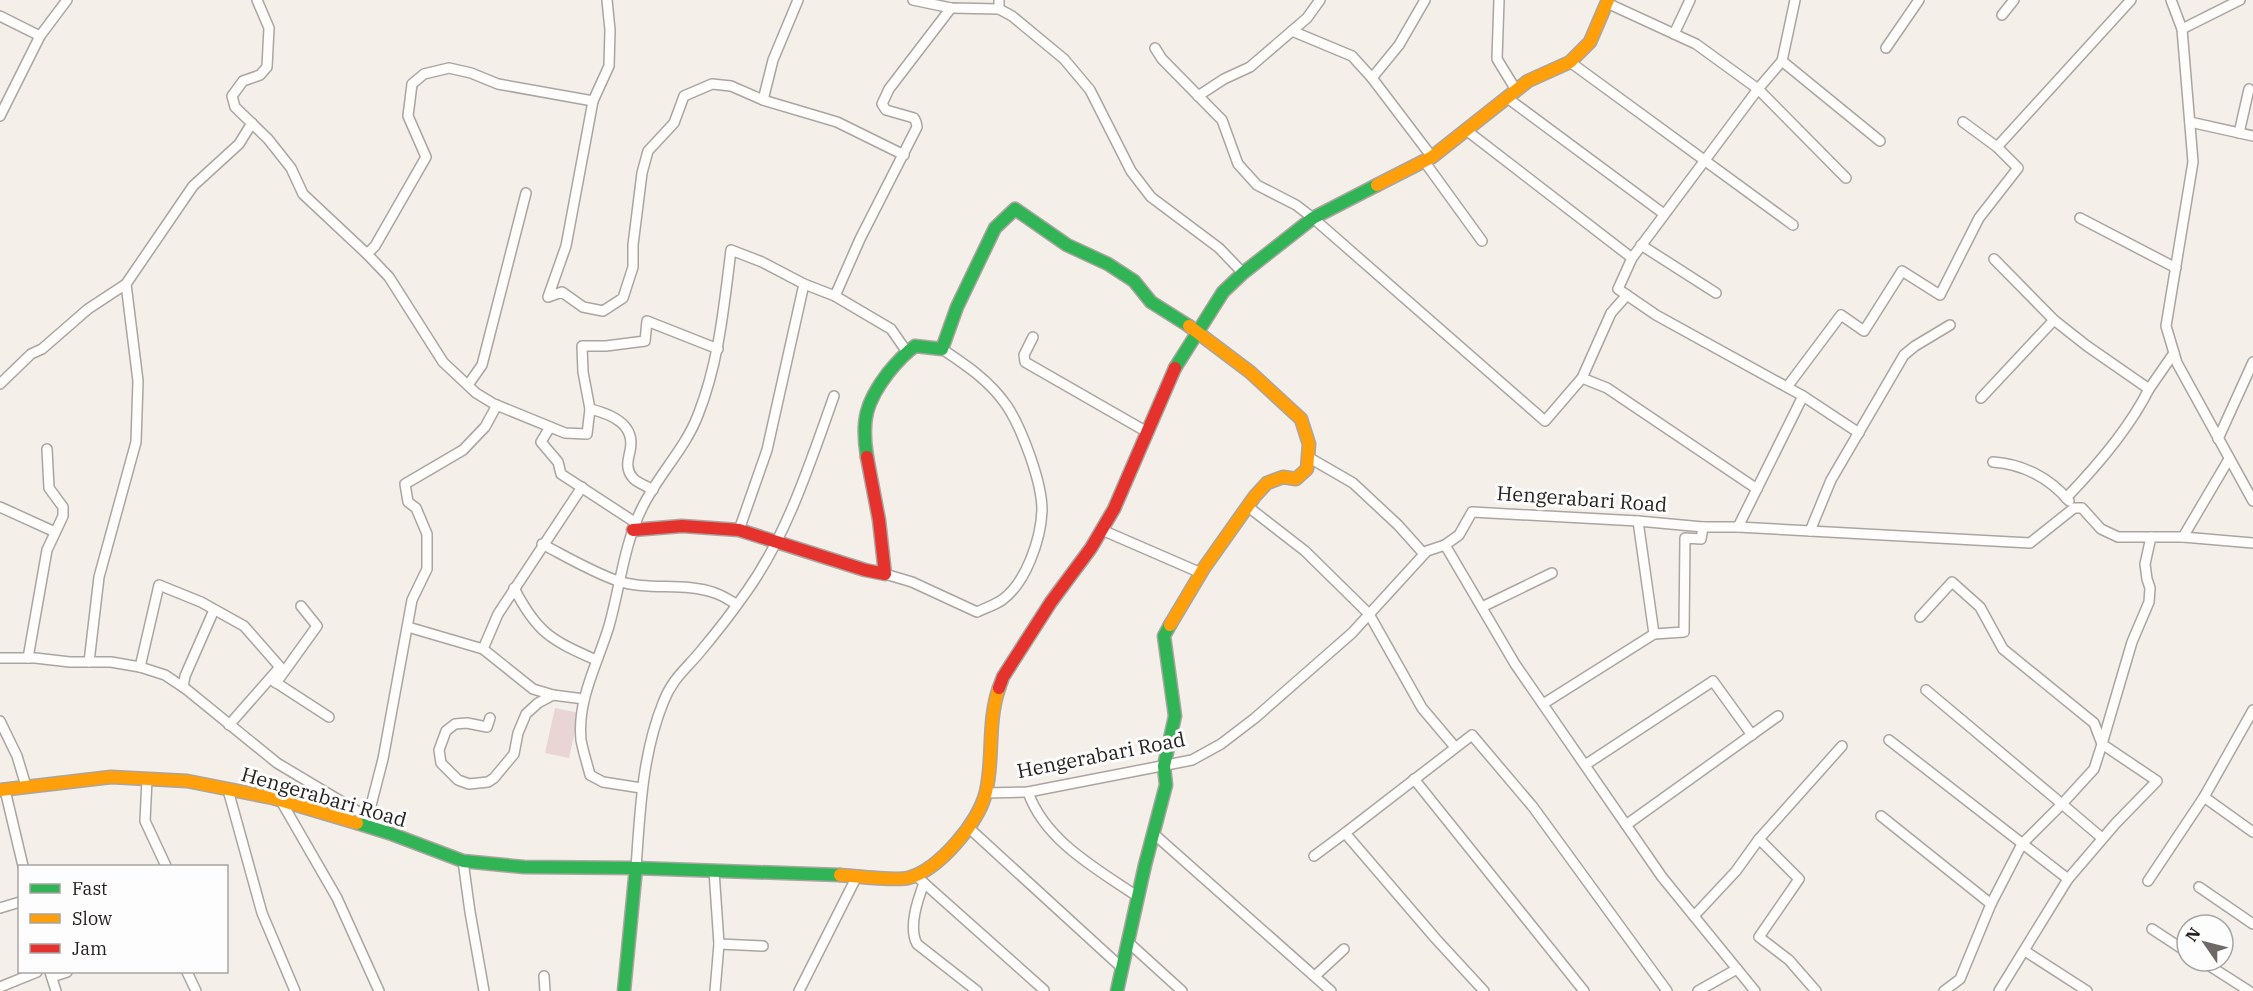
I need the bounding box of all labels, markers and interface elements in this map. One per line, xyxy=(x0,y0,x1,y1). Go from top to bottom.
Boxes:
street label: Hengerabari Road xyxy=(1496,479,1668,518)
street label: Hengerabari Road xyxy=(1014,725,1187,784)
street label: Hengerabari Road xyxy=(238,760,410,833)
legend xyxy=(18,865,228,973)
text: Fast xyxy=(72,877,107,900)
text: Slow xyxy=(72,907,112,930)
north arrow xyxy=(2175,913,2235,973)
text: N xyxy=(2181,923,2205,945)
text: Jam xyxy=(72,937,107,960)

